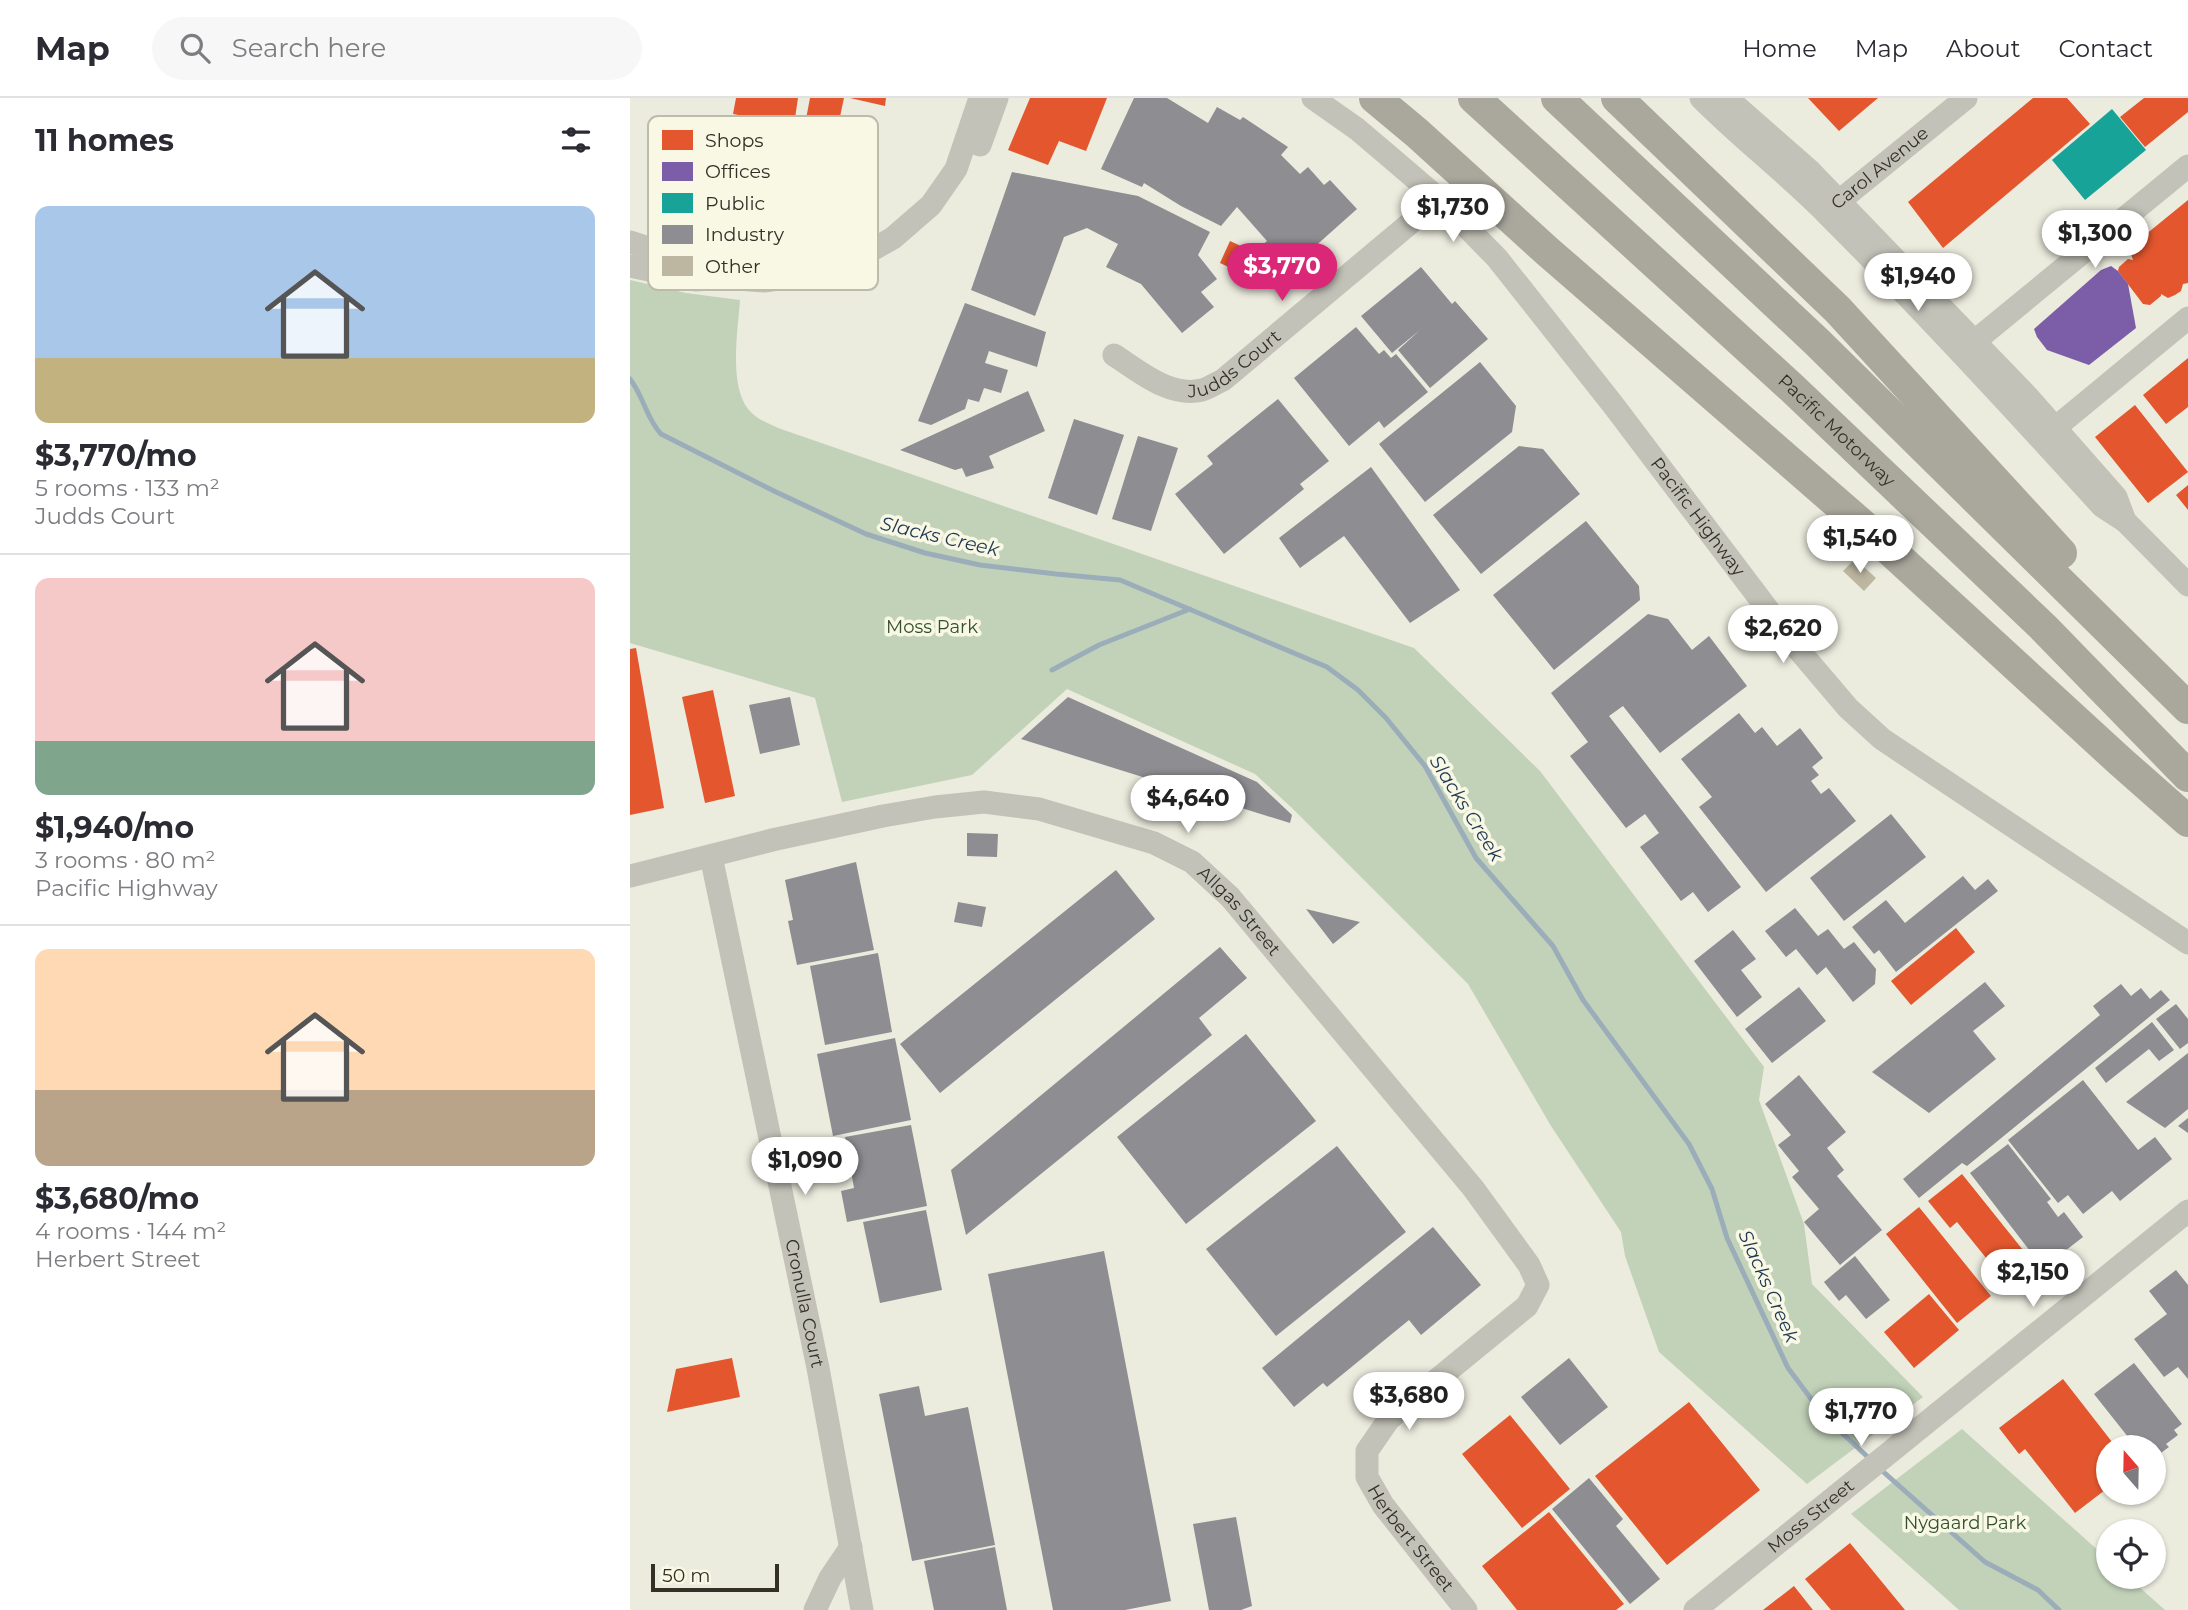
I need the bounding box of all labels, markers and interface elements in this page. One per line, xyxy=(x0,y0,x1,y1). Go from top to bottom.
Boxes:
search box xyxy=(152,17,642,80)
text: Map xyxy=(35,28,110,68)
icon: search xyxy=(176,29,214,67)
text: Search here xyxy=(232,32,386,64)
text: Home xyxy=(1742,34,1817,63)
text: Map xyxy=(1855,34,1908,63)
text: About xyxy=(1946,34,2020,63)
text: Contact xyxy=(2058,34,2153,63)
legend xyxy=(648,116,878,290)
icon: filters xyxy=(557,121,595,159)
text: 11 homes xyxy=(35,122,174,159)
street label: Carol Avenue xyxy=(1827,122,1933,214)
text: Shops xyxy=(705,129,764,152)
text: Offices xyxy=(705,160,770,183)
pin: $1,730 xyxy=(1396,184,1510,244)
text: Public xyxy=(705,192,765,215)
text: $1,730 xyxy=(1417,193,1489,221)
pin: $1,300 xyxy=(2038,211,2152,270)
text: $1,300 xyxy=(2058,219,2132,247)
text: Industry xyxy=(705,223,785,246)
pin: $3,770 xyxy=(1225,244,1339,303)
icon: home xyxy=(252,251,378,377)
text: $3,770 xyxy=(1243,252,1321,280)
pin: $1,940 xyxy=(1861,254,1975,313)
text: Other xyxy=(705,255,761,278)
text: $1,940 xyxy=(1880,262,1956,290)
street label: Judds Court xyxy=(1186,325,1285,403)
street label: Pacific Motorway xyxy=(1773,370,1900,492)
text: $3,770/mo xyxy=(35,437,197,474)
street label: Pacific Highway xyxy=(1646,453,1750,581)
text: 5 rooms · 133 m² xyxy=(35,474,220,502)
text: Judds Court xyxy=(35,502,175,530)
water label: Slacks Creek xyxy=(878,512,1002,561)
pin: $1,540 xyxy=(1803,516,1917,575)
text: $1,540 xyxy=(1823,524,1897,552)
pin: $2,620 xyxy=(1726,606,1840,665)
text: $2,620 xyxy=(1744,614,1822,642)
park label: Moss Park xyxy=(886,616,978,638)
icon: home xyxy=(252,623,378,749)
water label: Slacks Creek xyxy=(1425,751,1509,866)
pin: $4,640 xyxy=(1131,776,1245,835)
text: $4,640 xyxy=(1146,784,1230,812)
text: $1,940/mo xyxy=(35,809,194,846)
text: 3 rooms · 80 m² xyxy=(35,846,215,874)
street label: Allgas Street xyxy=(1193,862,1285,960)
text: Pacific Highway xyxy=(35,874,218,902)
icon: home xyxy=(252,994,378,1120)
pin: $1,090 xyxy=(748,1138,862,1197)
text: $1,090 xyxy=(767,1146,843,1174)
text: $3,680/mo xyxy=(35,1180,199,1217)
text: 4 rooms · 144 m² xyxy=(35,1217,227,1245)
water label: Slacks Creek xyxy=(1733,1226,1804,1347)
street label: Cronulla Court xyxy=(780,1237,829,1370)
text: Herbert Street xyxy=(35,1245,201,1273)
pin: $2,150 xyxy=(1976,1250,2090,1309)
text: $2,150 xyxy=(1997,1258,2069,1286)
pin: $3,680 xyxy=(1352,1372,1466,1432)
text: $3,680 xyxy=(1369,1381,1449,1409)
pin: $1,770 xyxy=(1804,1388,1918,1448)
text: $1,770 xyxy=(1825,1397,1897,1425)
north arrow xyxy=(2096,1435,2166,1505)
map controls xyxy=(2096,1435,2166,1589)
street label: Moss Street xyxy=(1763,1475,1859,1558)
street label: Herbert Street xyxy=(1363,1481,1459,1596)
park label: Nygaard Park xyxy=(1904,1512,2027,1534)
button: locate xyxy=(2096,1519,2166,1589)
scale bar xyxy=(651,1561,779,1593)
text: 50 m xyxy=(662,1564,710,1587)

